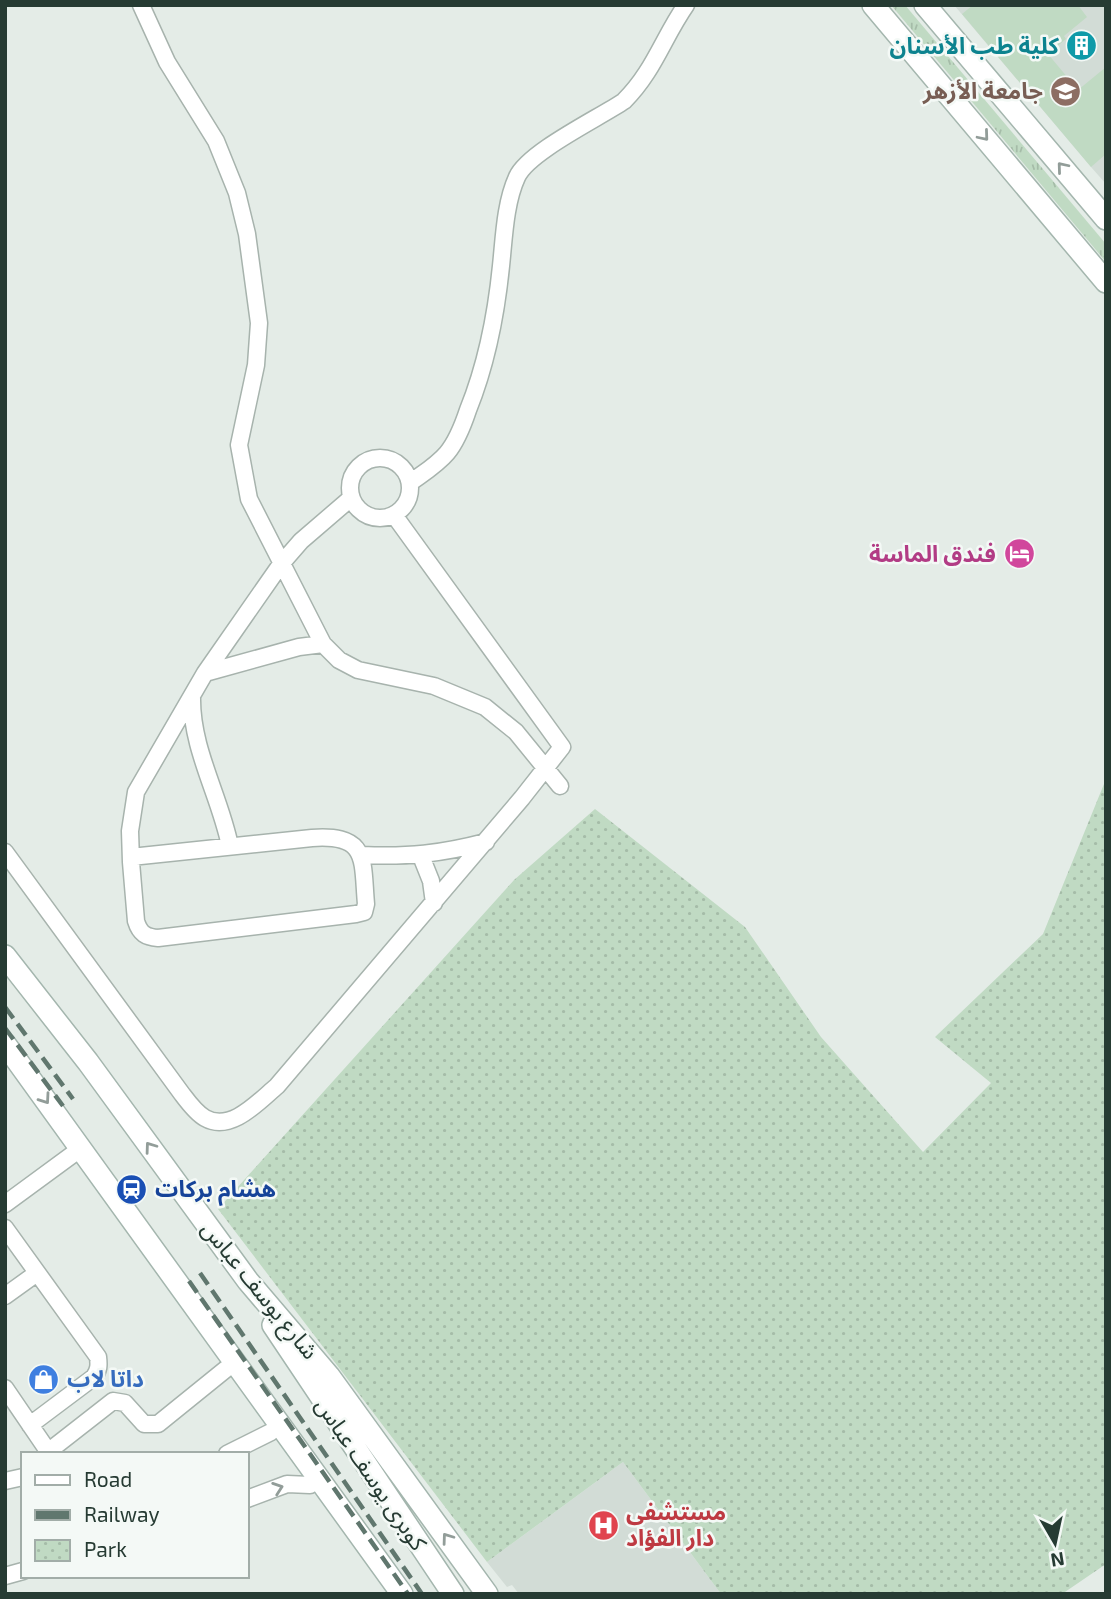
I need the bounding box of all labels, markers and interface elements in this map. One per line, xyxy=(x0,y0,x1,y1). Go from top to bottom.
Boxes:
building icon: كلية طب الأسنان xyxy=(1065,29,1099,63)
place label: كلية طب الأسنان xyxy=(889,31,1060,60)
school or university icon: جامعة الأزهر xyxy=(1049,74,1083,108)
place label: جامعة الأزهر xyxy=(922,76,1043,105)
one-way arrow xyxy=(976,128,988,141)
one-way arrow xyxy=(1058,162,1070,175)
hotel icon: فندق الماسة xyxy=(1002,537,1036,571)
place label: فندق الماسة xyxy=(869,539,996,567)
one-way arrow xyxy=(37,1091,49,1104)
one-way arrow xyxy=(145,1142,158,1155)
station icon: هشام بركات xyxy=(115,1172,149,1206)
place label: هشام بركات xyxy=(155,1174,276,1207)
street label: شارع يوسف عباس xyxy=(193,1214,325,1367)
shop icon: داتا لاب xyxy=(27,1362,61,1396)
place label: داتا لاب xyxy=(67,1364,144,1393)
street label: كوبرى يوسف عباس xyxy=(310,1392,434,1556)
legend xyxy=(21,1452,248,1578)
text: Road xyxy=(84,1466,132,1491)
one-way arrow xyxy=(271,1482,284,1496)
place label: مستشفى دار الفؤاد xyxy=(626,1497,726,1552)
text: Railway xyxy=(84,1501,160,1526)
hospital icon: مستشفى دار الفؤاد xyxy=(586,1508,620,1542)
north arrow xyxy=(1020,1508,1090,1578)
one-way arrow xyxy=(443,1533,455,1546)
text: Park xyxy=(84,1536,127,1561)
text: N xyxy=(1049,1548,1066,1573)

